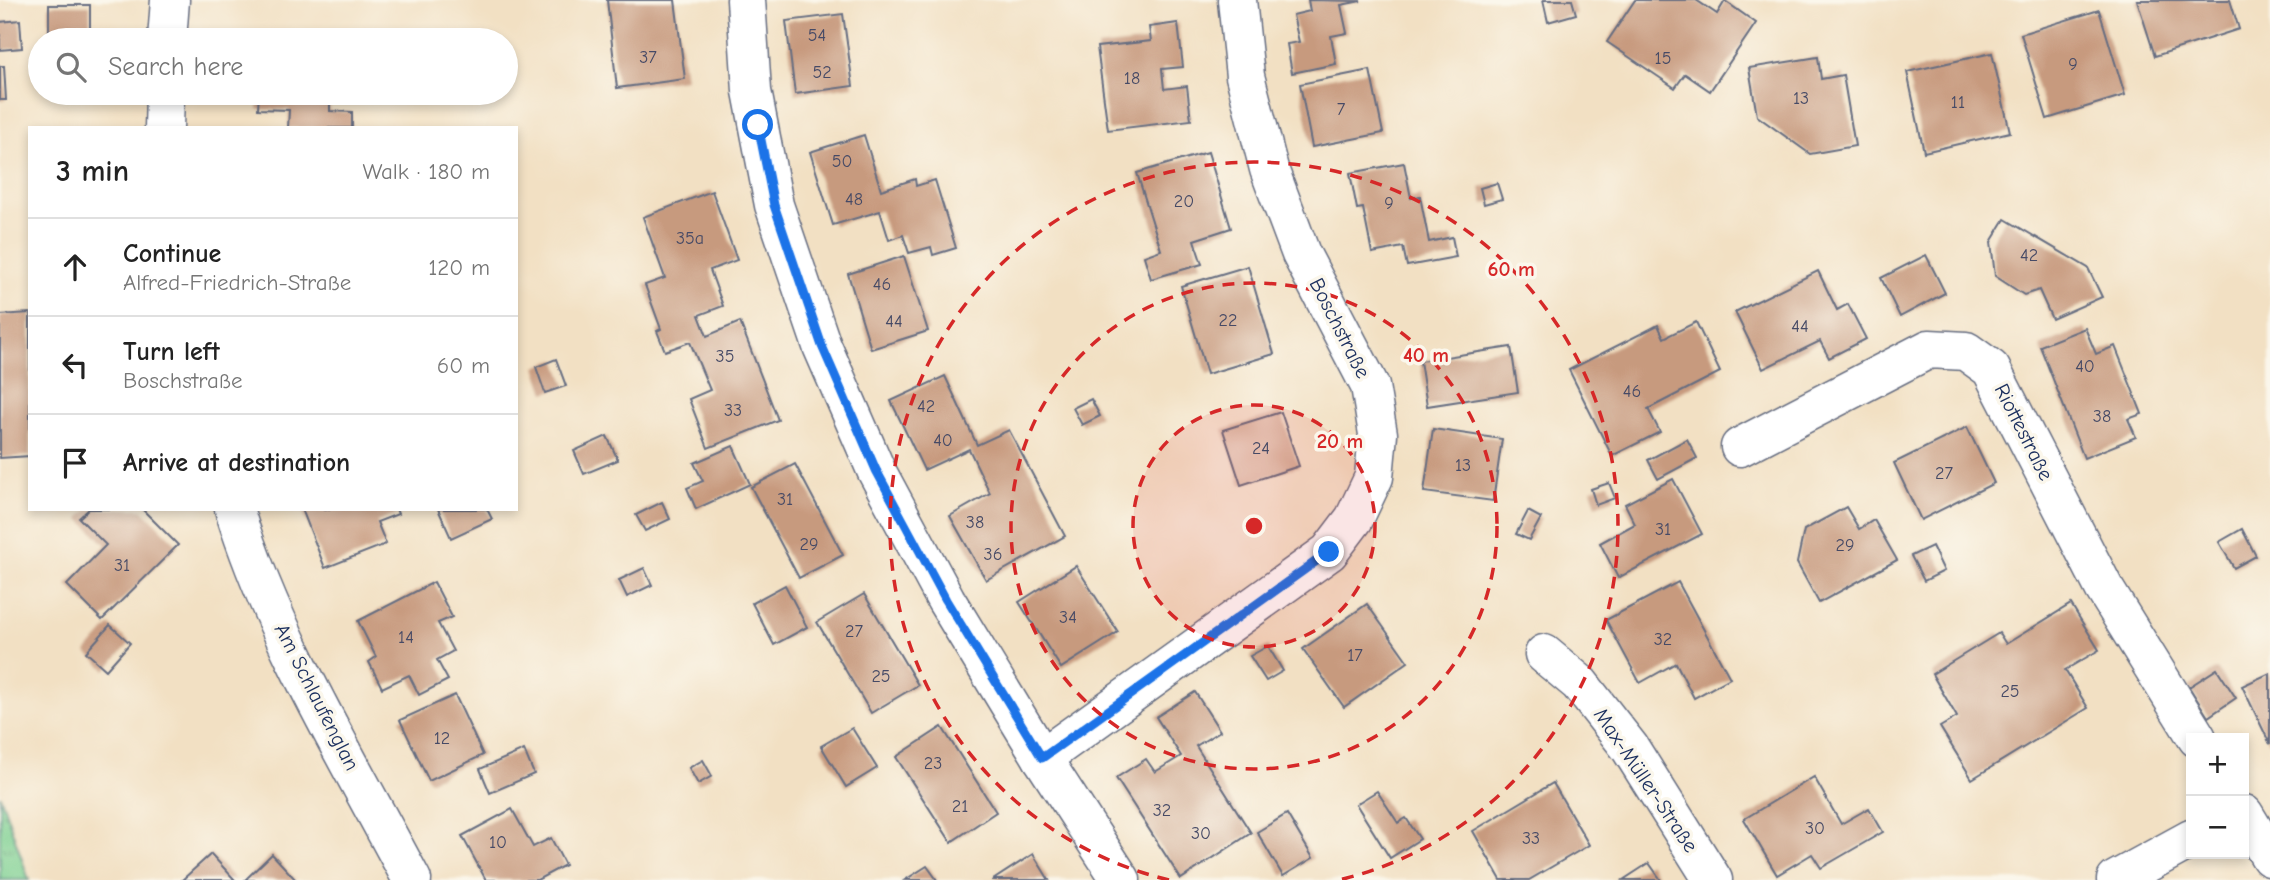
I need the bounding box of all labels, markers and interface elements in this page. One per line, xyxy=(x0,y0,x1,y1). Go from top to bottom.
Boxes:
house number: 54 xyxy=(808,25,826,46)
search box xyxy=(28,28,518,105)
house number: 37 xyxy=(639,47,657,68)
icon: search xyxy=(52,48,90,86)
house number: 15 xyxy=(1655,48,1671,69)
text: Search here xyxy=(108,52,243,82)
house number: 9 xyxy=(2068,54,2078,75)
house number: 52 xyxy=(812,62,832,83)
house number: 18 xyxy=(1124,68,1140,89)
house number: 13 xyxy=(1793,88,1809,109)
house number: 11 xyxy=(1951,92,1965,113)
house number: 7 xyxy=(1337,99,1346,120)
route start xyxy=(742,109,773,140)
house number: 50 xyxy=(832,151,852,172)
text: 3 min xyxy=(56,154,129,189)
text: Walk · 180 m xyxy=(363,158,490,185)
house number: 48 xyxy=(845,189,863,210)
house number: 20 xyxy=(1174,191,1194,212)
house number: 9 xyxy=(1384,193,1394,214)
house number: 35a xyxy=(676,228,704,249)
text: Continue xyxy=(123,239,221,269)
house number: 42 xyxy=(2020,245,2038,266)
icon: ahead xyxy=(56,248,94,286)
text: 120 m xyxy=(428,254,490,281)
text: 60 m xyxy=(1487,257,1535,281)
text: Alfred-Friedrich-Straße xyxy=(123,269,351,296)
house number: 46 xyxy=(873,274,891,295)
street label: Boschstraße xyxy=(1305,274,1375,382)
house number: 22 xyxy=(1219,310,1237,331)
house number: 44 xyxy=(885,311,903,332)
house number: 44 xyxy=(1791,316,1809,337)
text: Turn left xyxy=(123,337,220,367)
text: 40 m xyxy=(1403,343,1449,367)
icon: left xyxy=(56,346,94,384)
house number: 35 xyxy=(716,346,734,367)
text: 60 m xyxy=(437,352,490,379)
house number: 40 xyxy=(2075,356,2095,377)
text: Boschstraße xyxy=(123,367,243,394)
street label: Riottestraße xyxy=(1989,380,2059,484)
house number: 46 xyxy=(1623,381,1641,402)
house number: 42 xyxy=(917,396,935,417)
house number: 33 xyxy=(724,400,742,421)
house number: 38 xyxy=(2093,406,2111,427)
text: 20 m xyxy=(1317,429,1363,453)
house number: 40 xyxy=(933,430,953,451)
house number: 24 xyxy=(1252,438,1270,459)
icon: arrive xyxy=(56,444,94,482)
text: Arrive at destination xyxy=(123,448,350,478)
house number: 13 xyxy=(1455,455,1471,476)
house number: 27 xyxy=(1935,463,1953,484)
house number: 31 xyxy=(777,489,793,510)
house number: 38 xyxy=(966,512,984,533)
centre of rings xyxy=(1242,514,1266,538)
house number: 31 xyxy=(1655,519,1671,540)
house number: 29 xyxy=(800,534,818,555)
house number: 29 xyxy=(1836,535,1854,556)
route end xyxy=(1313,536,1344,567)
house number: 36 xyxy=(984,544,1002,565)
house number: 31 xyxy=(114,555,130,576)
house number: 34 xyxy=(1059,607,1077,628)
street label: Am Schlaufenglan xyxy=(270,620,364,774)
house number: 27 xyxy=(845,621,863,642)
house number: 14 xyxy=(398,627,414,648)
house number: 32 xyxy=(1654,629,1672,650)
house number: 17 xyxy=(1347,645,1363,666)
house number: 25 xyxy=(871,666,891,687)
house number: 25 xyxy=(2000,681,2020,702)
street label: Max-Müller-Straße xyxy=(1589,703,1703,857)
house number: 12 xyxy=(434,728,450,749)
map controls xyxy=(2186,733,2249,859)
button: + xyxy=(2186,733,2249,796)
house number: 23 xyxy=(924,753,942,774)
house number: 21 xyxy=(952,796,968,817)
button: − xyxy=(2186,796,2249,859)
house number: 32 xyxy=(1153,800,1171,821)
house number: 30 xyxy=(1805,818,1825,839)
house number: 30 xyxy=(1191,823,1211,844)
house number: 33 xyxy=(1522,828,1540,849)
house number: 10 xyxy=(489,832,507,853)

